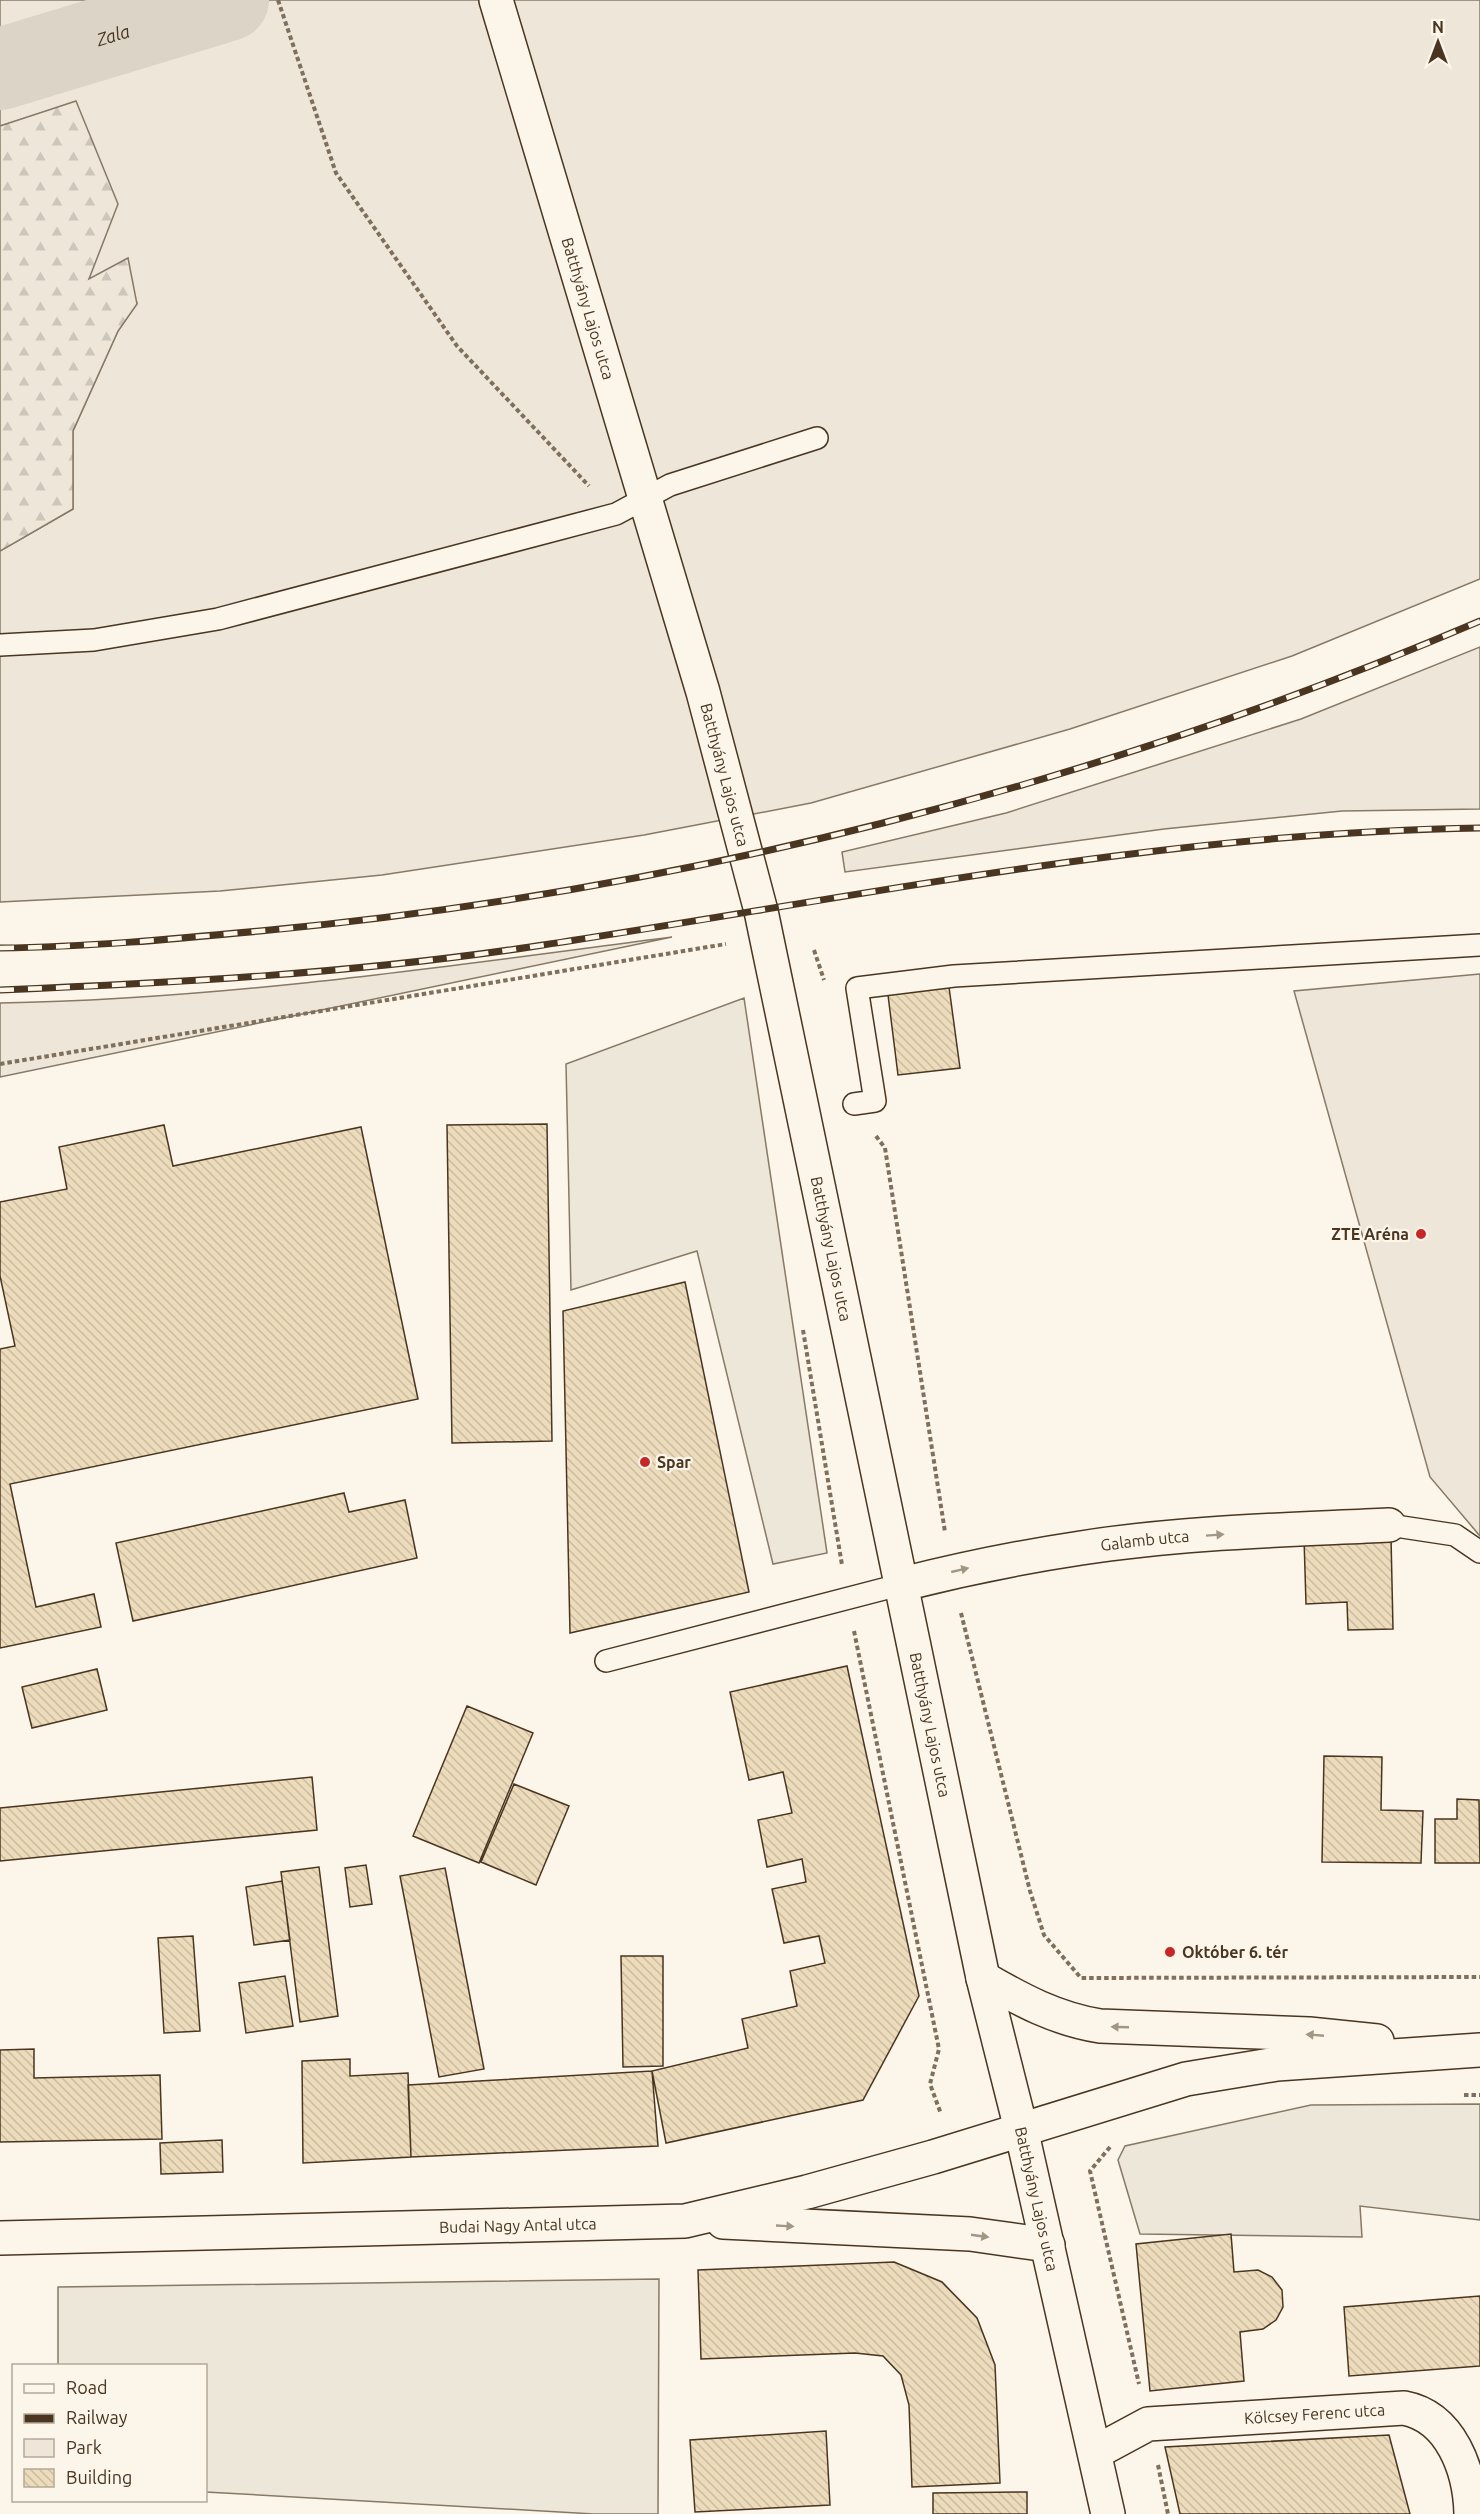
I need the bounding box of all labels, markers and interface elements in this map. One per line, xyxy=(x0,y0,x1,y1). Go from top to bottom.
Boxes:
north arrow xyxy=(1408,12,1468,72)
text: N xyxy=(1432,18,1444,36)
water label: Zala xyxy=(93,20,132,50)
street label: Batthyány Lajos utca xyxy=(558,235,618,382)
street label: Batthyány Lajos utca xyxy=(697,701,753,849)
street label: Batthyány Lajos utca xyxy=(807,1175,855,1323)
place label: ZTE Aréna xyxy=(1331,1225,1409,1243)
marker: ZTE Aréna xyxy=(1414,1227,1428,1241)
place label: Spar xyxy=(657,1453,691,1471)
marker: Spar xyxy=(638,1455,652,1469)
street label: Galamb utca xyxy=(1099,1527,1190,1554)
one-way arrow xyxy=(1206,1530,1225,1539)
one-way arrow xyxy=(951,1565,970,1574)
street label: Batthyány Lajos utca xyxy=(906,1651,954,1799)
place label: Október 6. tér xyxy=(1182,1943,1289,1961)
marker: Október 6. tér xyxy=(1163,1945,1177,1959)
one-way arrow xyxy=(1111,2022,1130,2032)
one-way arrow xyxy=(1305,2030,1324,2040)
street label: Batthyány Lajos utca xyxy=(1012,2125,1062,2273)
street label: Budai Nagy Antal utca xyxy=(439,2214,597,2236)
one-way arrow xyxy=(776,2221,795,2230)
one-way arrow xyxy=(971,2231,990,2240)
legend xyxy=(12,2364,207,2502)
text: Road xyxy=(66,2377,108,2397)
street label: Kölcsey Ferenc utca xyxy=(1244,2400,1386,2427)
text: Railway xyxy=(66,2407,128,2427)
text: Park xyxy=(66,2437,102,2457)
text: Building xyxy=(66,2467,132,2487)

